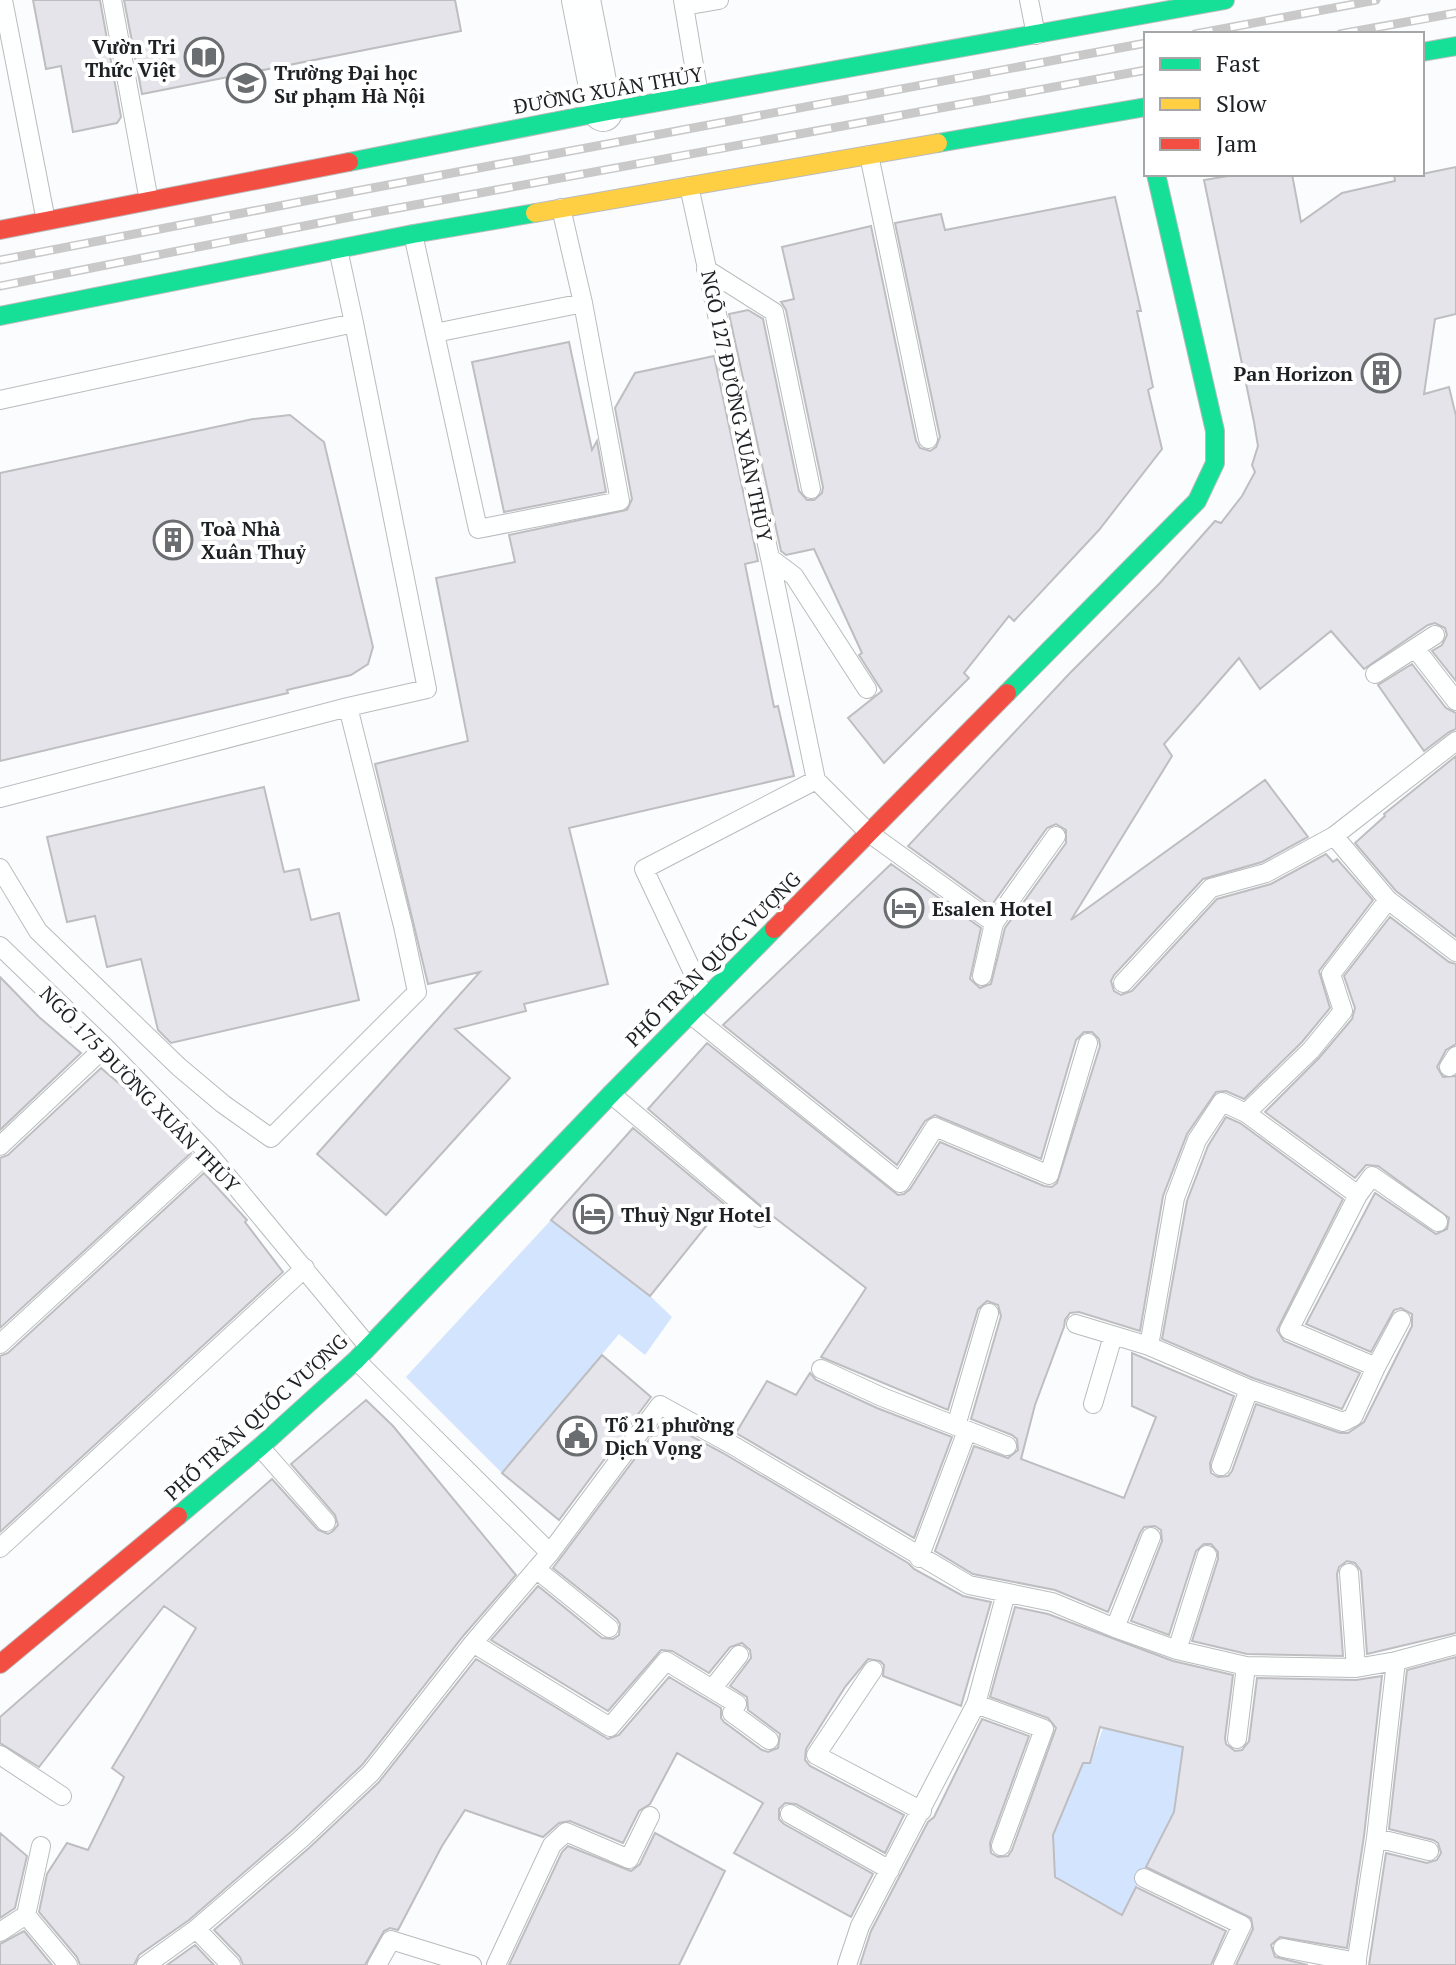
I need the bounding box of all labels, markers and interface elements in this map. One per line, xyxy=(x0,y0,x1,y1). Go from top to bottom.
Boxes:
legend xyxy=(1144,32,1424,176)
place label: Vườn Tri Thức Việt xyxy=(85,33,176,83)
library icon: Vườn Tri Thức Việt xyxy=(183,36,225,78)
text: Fast xyxy=(1216,47,1261,79)
place label: Trường Đại học Sư phạm Hà Nội xyxy=(274,59,426,109)
street label: ĐƯỜNG XUÂN THỦY xyxy=(511,60,705,120)
school or university icon: Trường Đại học Sư phạm Hà Nội xyxy=(225,62,267,104)
text: Slow xyxy=(1216,87,1267,119)
text: Jam xyxy=(1216,127,1257,159)
street label: NGÕ 127 ĐƯỜNG XUÂN THỦY xyxy=(695,268,779,544)
building icon: Pan Horizon xyxy=(1360,352,1402,394)
place label: Pan Horizon xyxy=(1234,360,1353,387)
place label: Toà Nhà Xuân Thuỷ xyxy=(201,515,306,565)
building icon: Toà Nhà Xuân Thuỷ xyxy=(152,519,194,561)
street label: PHỐ TRẦN QUỐC VƯỢNG xyxy=(620,865,807,1052)
hotel icon: Esalen Hotel xyxy=(883,887,925,929)
place label: Esalen Hotel xyxy=(932,895,1053,922)
street label: NGÕ 175 ĐƯỜNG XUÂN THỦY xyxy=(34,980,246,1198)
hotel icon: Thuỳ Ngư Hotel xyxy=(572,1193,614,1235)
place label: Thuỳ Ngư Hotel xyxy=(621,1201,772,1228)
street label: PHỐ TRẦN QUỐC VƯỢNG xyxy=(159,1327,353,1506)
place label: Tổ 21 phường Dịch Vọng xyxy=(605,1411,735,1461)
public building icon: Tổ 21 phường Dịch Vọng xyxy=(556,1415,598,1457)

